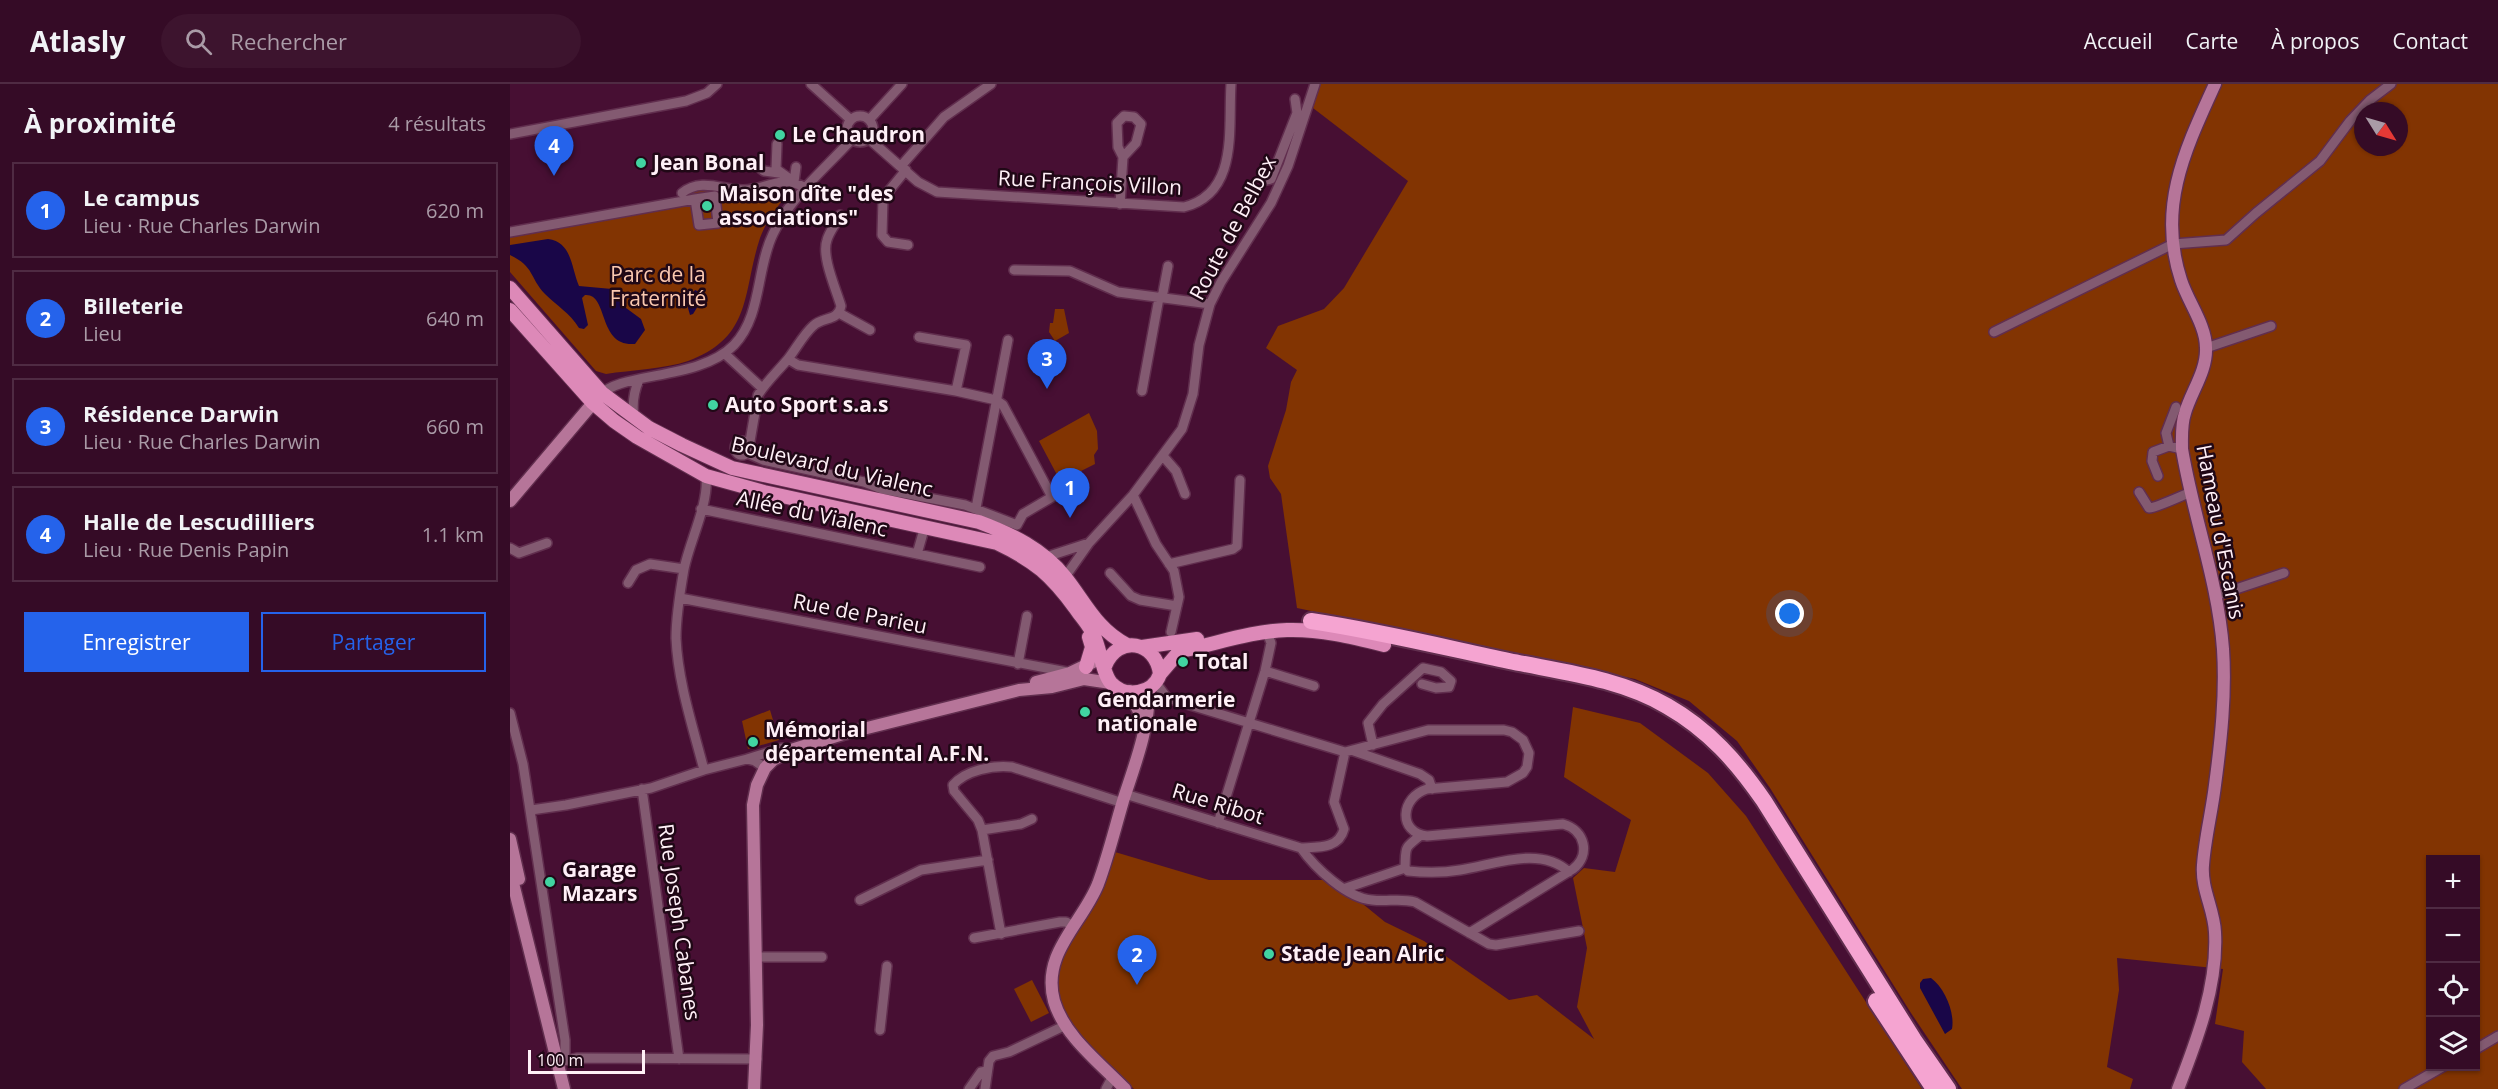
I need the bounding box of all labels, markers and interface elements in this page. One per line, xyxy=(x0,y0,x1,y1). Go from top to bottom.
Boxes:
search box xyxy=(161,14,581,68)
text: Atlasly xyxy=(30,22,125,60)
icon: search xyxy=(182,25,215,58)
text: Rechercher xyxy=(230,26,347,56)
text: Accueil xyxy=(2084,27,2152,55)
text: Carte xyxy=(2185,27,2238,55)
text: À propos xyxy=(2271,27,2360,55)
text: Contact xyxy=(2393,27,2468,55)
north arrow xyxy=(2354,102,2408,156)
text: À proximité xyxy=(24,105,176,141)
text: 4 résultats xyxy=(388,110,486,137)
place label: Le Chaudron xyxy=(792,120,925,148)
pin: 4 xyxy=(534,126,573,176)
marker: Le Chaudron xyxy=(773,128,787,142)
place label: Jean Bonal xyxy=(651,148,764,176)
street label: Route de Belbex xyxy=(1182,150,1282,305)
marker: Jean Bonal xyxy=(634,156,648,170)
street label: Rue François Villon xyxy=(997,163,1183,201)
place label: Maison dîte "des associations" xyxy=(719,179,893,231)
text: Le campus xyxy=(83,182,200,212)
text: 1 xyxy=(40,197,51,224)
text: 620 m xyxy=(426,197,484,224)
marker: Maison dîte "des associations" xyxy=(700,199,714,213)
text: Lieu · Rue Charles Darwin xyxy=(83,212,320,239)
park label: Parc de la Fraternité xyxy=(610,260,706,312)
text: Billeterie xyxy=(83,290,183,320)
text: 2 xyxy=(40,305,51,332)
text: 640 m xyxy=(426,305,484,332)
text: Lieu xyxy=(83,320,122,347)
pin: 3 xyxy=(1028,340,1066,389)
place label: Auto Sport s.a.s xyxy=(725,390,888,418)
text: Résidence Darwin xyxy=(83,398,279,428)
marker: Auto Sport s.a.s xyxy=(706,398,720,412)
text: 3 xyxy=(40,413,51,440)
text: 660 m xyxy=(426,413,484,440)
text: Lieu · Rue Charles Darwin xyxy=(83,428,320,455)
street label: Boulevard du Vialenc xyxy=(729,429,936,503)
street label: Hameau d'Escanis xyxy=(2190,442,2252,622)
pin: 1 xyxy=(1050,468,1090,518)
street label: Allée du Vialenc xyxy=(734,483,890,543)
text: Halle de Lescudilliers xyxy=(83,506,315,536)
text: 4 xyxy=(40,521,51,548)
text: 1.1 km xyxy=(422,521,484,548)
text: Lieu · Rue Denis Papin xyxy=(83,536,289,563)
street label: Rue de Parieu xyxy=(791,586,930,640)
your location xyxy=(1775,599,1804,628)
button: Enregistrer xyxy=(24,612,249,672)
button: Partager xyxy=(261,612,486,672)
place label: Total xyxy=(1195,647,1248,675)
marker: Total xyxy=(1176,655,1190,669)
place label: Gendarmerie nationale xyxy=(1097,685,1235,737)
marker: Gendarmerie nationale xyxy=(1078,705,1092,719)
place label: Mémorial départemental A.F.N. xyxy=(765,715,989,767)
marker: Mémorial départemental A.F.N. xyxy=(746,735,760,749)
street label: Rue Ribot xyxy=(1169,776,1267,830)
street label: Rue Joseph Cabanes xyxy=(652,822,708,1022)
place label: Garage Mazars xyxy=(562,855,637,907)
map controls xyxy=(2426,855,2480,1071)
button: + xyxy=(2426,855,2480,909)
marker: Garage Mazars xyxy=(543,875,557,889)
button: − xyxy=(2426,909,2480,963)
pin: 2 xyxy=(1118,936,1156,985)
place label: Stade Jean Alric xyxy=(1281,939,1445,967)
marker: Stade Jean Alric xyxy=(1262,947,1276,961)
button: locate xyxy=(2426,963,2480,1017)
button: layers xyxy=(2426,1017,2480,1071)
scale bar xyxy=(528,1047,645,1074)
text: 100 m xyxy=(537,1049,583,1071)

